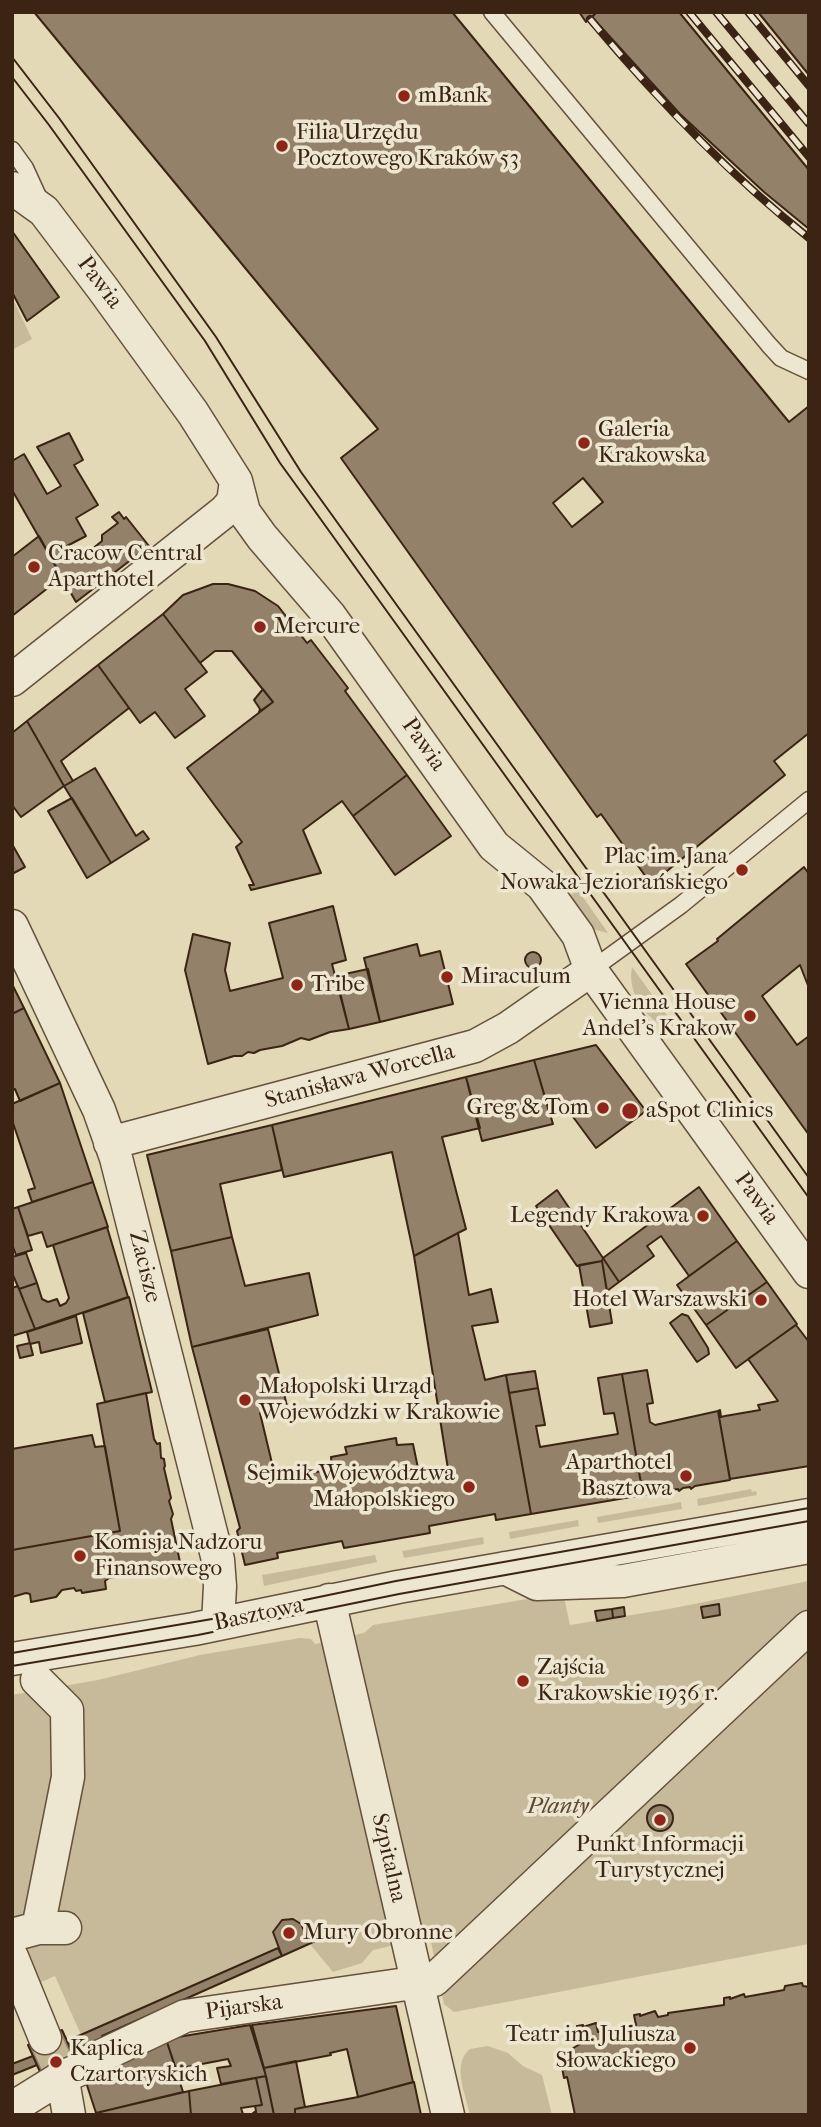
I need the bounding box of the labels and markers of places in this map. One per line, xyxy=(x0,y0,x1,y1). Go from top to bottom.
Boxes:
place label: mBank xyxy=(418,82,488,110)
marker: mBank xyxy=(396,88,412,104)
place label: Filia Urzędu Pocztowego Kraków 53 xyxy=(296,119,519,173)
marker: Filia Urzędu Pocztowego Kraków 53 xyxy=(274,138,290,154)
place label: Galeria Krakowska xyxy=(598,416,706,470)
marker: Galeria Krakowska xyxy=(576,435,592,451)
place label: Cracow Central Aparthotel xyxy=(48,540,202,594)
marker: Cracow Central Aparthotel xyxy=(26,559,42,575)
place label: Mercure xyxy=(274,613,360,641)
marker: Mercure xyxy=(252,619,268,635)
place label: Plac im. Jana Nowaka-Jeziorańskiego xyxy=(500,843,728,897)
marker: Plac im. Jana Nowaka-Jeziorańskiego xyxy=(734,862,750,878)
place label: Miraculum xyxy=(461,963,571,991)
marker: Miraculum xyxy=(439,969,455,985)
place label: Tribe xyxy=(311,971,365,999)
marker: Tribe xyxy=(289,977,305,993)
place label: Vienna House Andel's Krakow xyxy=(583,989,736,1043)
marker: Vienna House Andel's Krakow xyxy=(742,1008,758,1024)
place label: Greg & Tom xyxy=(467,1094,589,1122)
place label: aSpot Clinics xyxy=(646,1097,773,1125)
marker: Greg & Tom xyxy=(595,1100,611,1116)
marker: aSpot Clinics xyxy=(620,1101,640,1121)
place label: Legendy Krakowa xyxy=(510,1202,689,1230)
marker: Legendy Krakowa xyxy=(695,1208,711,1224)
place label: Hotel Warszawski xyxy=(572,1286,747,1314)
marker: Hotel Warszawski xyxy=(753,1292,769,1308)
place label: Małopolski Urząd Wojewódzki w Krakowie xyxy=(259,1373,500,1427)
marker: Małopolski Urząd Wojewódzki w Krakowie xyxy=(237,1392,253,1408)
place label: Aparthotel Basztowa xyxy=(566,1449,672,1503)
place label: Sejmik Województwa Małopolskiego xyxy=(247,1460,455,1514)
marker: Aparthotel Basztowa xyxy=(678,1468,694,1484)
marker: Sejmik Województwa Małopolskiego xyxy=(461,1479,477,1495)
place label: Komisja Nadzoru Finansowego xyxy=(94,1529,262,1583)
marker: Komisja Nadzoru Finansowego xyxy=(72,1548,88,1564)
place label: Zajścia Krakowskie 1936 r. xyxy=(537,1654,718,1708)
marker: Zajścia Krakowskie 1936 r. xyxy=(515,1673,531,1689)
marker: Punkt Informacji Turystycznej xyxy=(652,1812,668,1828)
place label: Punkt Informacji Turystycznej xyxy=(576,1831,744,1885)
place label: Mury Obronne xyxy=(303,1919,453,1947)
marker: Mury Obronne xyxy=(281,1925,297,1941)
place label: Teatr im. Juliusza Słowackiego xyxy=(506,2021,676,2075)
place label: Kaplica Czartoryskich xyxy=(70,2035,208,2089)
marker: Teatr im. Juliusza Słowackiego xyxy=(682,2040,698,2056)
marker: Kaplica Czartoryskich xyxy=(48,2054,64,2070)

